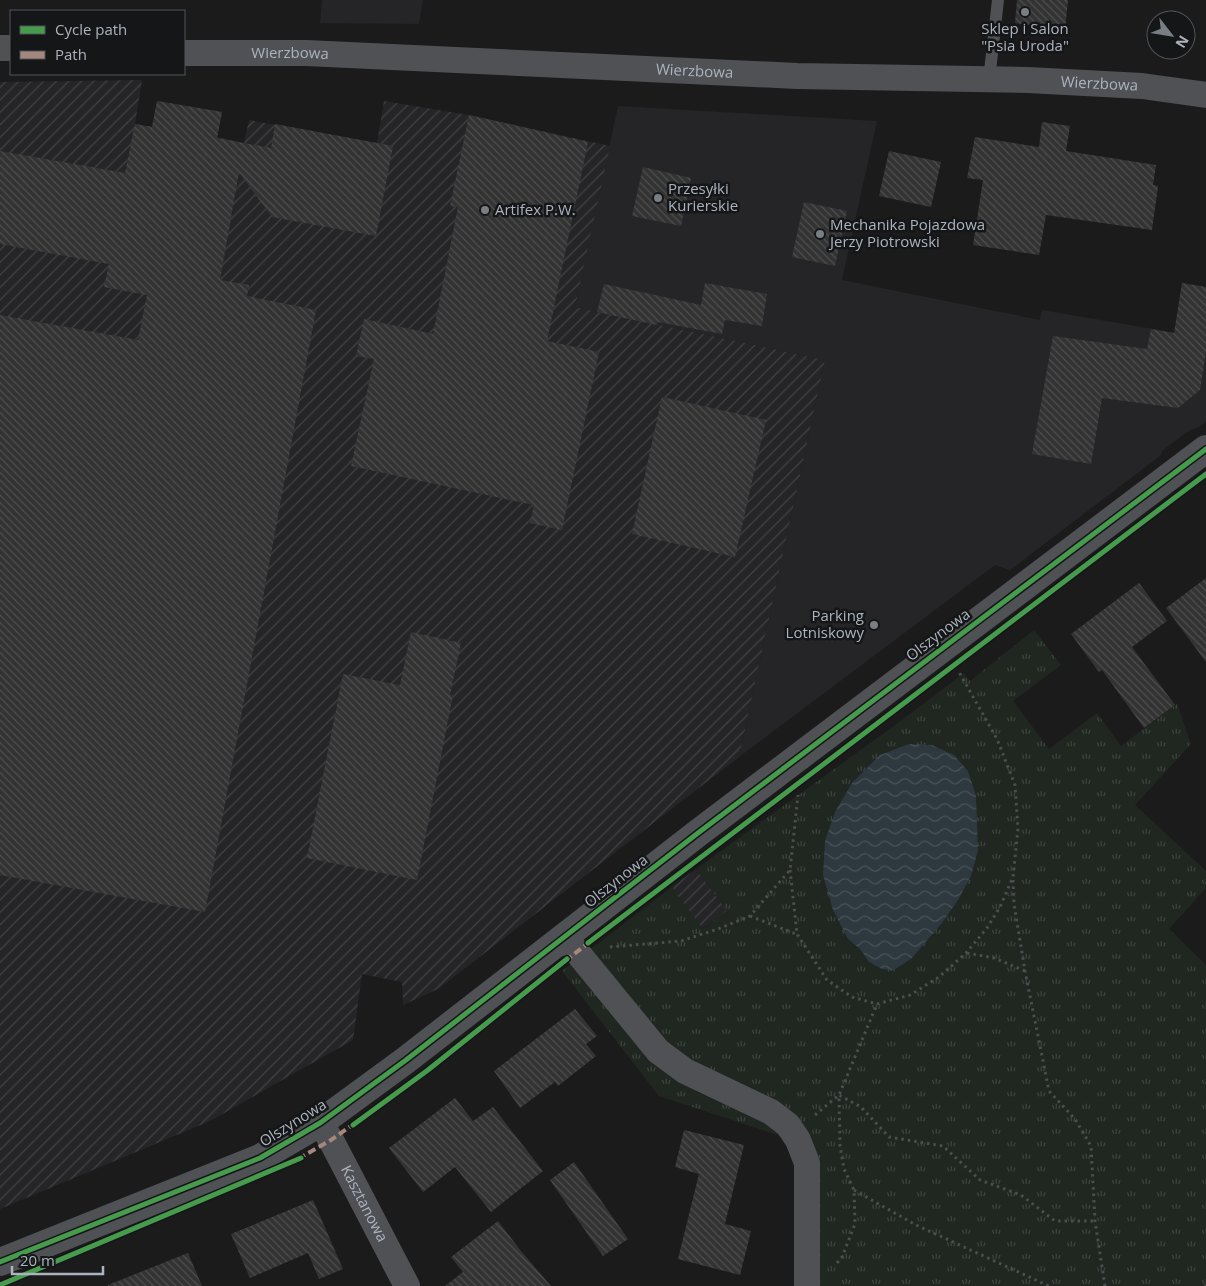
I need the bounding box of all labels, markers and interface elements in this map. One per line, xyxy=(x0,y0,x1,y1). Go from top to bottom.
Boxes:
marker: Sklep i Salon "Psia Uroda" xyxy=(1019,6,1031,18)
legend xyxy=(10,10,185,75)
north arrow xyxy=(1146,10,1196,60)
place label: Sklep i Salon "Psia Uroda" xyxy=(981,18,1069,55)
text: Cycle path xyxy=(55,19,127,39)
text: N xyxy=(1171,32,1194,52)
street label: Wierzbowa xyxy=(251,42,329,63)
text: Path xyxy=(55,44,87,64)
street label: Wierzbowa xyxy=(655,58,734,82)
street label: Wierzbowa xyxy=(1060,71,1139,95)
place label: Przesyłki Kurierskie xyxy=(668,178,738,215)
marker: Przesyłki Kurierskie xyxy=(652,192,664,204)
place label: Artifex P.W. xyxy=(495,199,576,219)
marker: Artifex P.W. xyxy=(479,204,491,216)
place label: Mechanika Pojazdowa Jerzy Piotrowski xyxy=(828,214,985,251)
marker: Mechanika Pojazdowa Jerzy Piotrowski xyxy=(814,228,826,240)
street label: Olszynowa xyxy=(901,604,974,665)
place label: Parking Lotniskowy xyxy=(786,605,864,642)
marker: Parking Lotniskowy xyxy=(868,619,880,631)
street label: Olszynowa xyxy=(580,849,651,911)
street label: Olszynowa xyxy=(255,1094,330,1151)
street label: Kasztanowa xyxy=(337,1161,393,1245)
scale bar xyxy=(12,1244,104,1276)
text: 20 m xyxy=(20,1250,55,1270)

